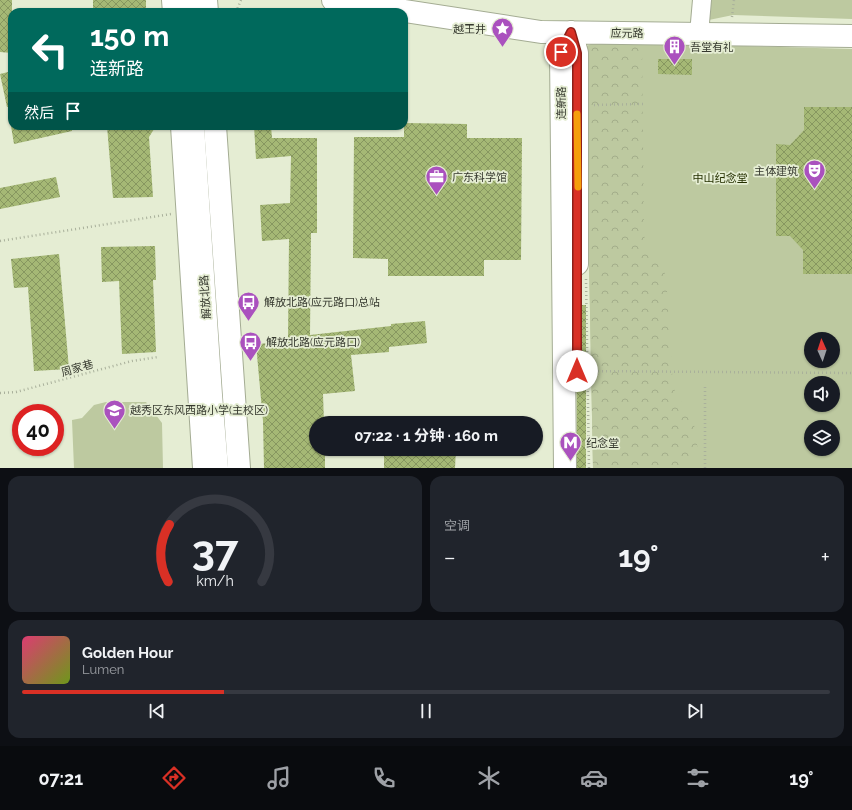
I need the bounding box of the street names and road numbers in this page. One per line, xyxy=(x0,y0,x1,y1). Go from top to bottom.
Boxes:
street label: 应元路 xyxy=(610,27,644,40)
street label: 连新路 xyxy=(555,87,568,120)
street label: 解放北路 xyxy=(197,275,214,319)
street label: 周家巷 xyxy=(59,358,95,379)

